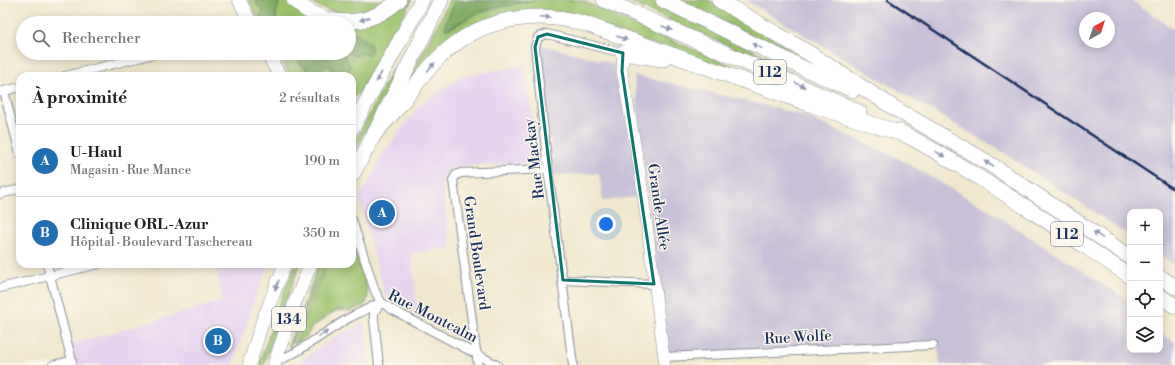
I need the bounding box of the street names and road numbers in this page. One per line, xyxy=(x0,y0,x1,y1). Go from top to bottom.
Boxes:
road number: 112 xyxy=(754,60,786,84)
street label: Rue Mackay xyxy=(520,117,549,200)
street label: Grande Allée xyxy=(643,162,674,252)
street label: Grand Boulevard xyxy=(459,195,494,312)
road number: 112 xyxy=(1051,222,1083,246)
street label: Rue Montcalm xyxy=(385,286,481,347)
road number: 134 xyxy=(272,307,306,331)
street label: Rue Wolfe xyxy=(764,326,832,349)

